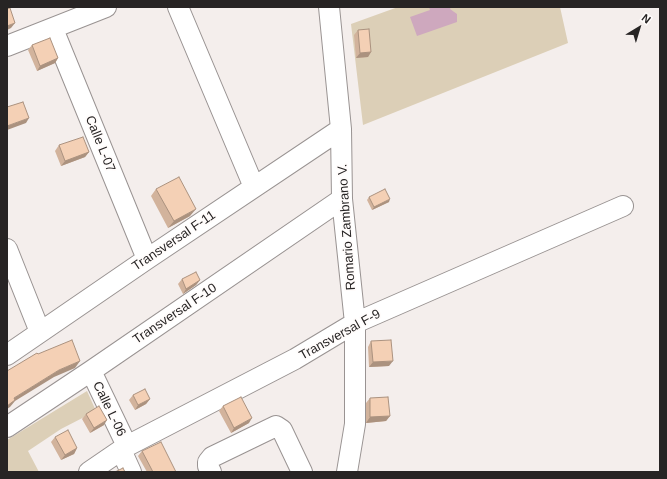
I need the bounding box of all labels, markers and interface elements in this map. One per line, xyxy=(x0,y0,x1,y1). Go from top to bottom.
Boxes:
north arrow xyxy=(619,8,659,48)
text: N xyxy=(640,11,653,26)
street label: Calle L-07 xyxy=(82,114,118,174)
street label: Romario Zambrano V. xyxy=(335,163,359,291)
street label: Transversal F-11 xyxy=(130,207,218,275)
street label: Transversal F-10 xyxy=(130,280,220,348)
street label: Transversal F-9 xyxy=(297,306,383,364)
street label: Calle L-06 xyxy=(89,379,129,439)

